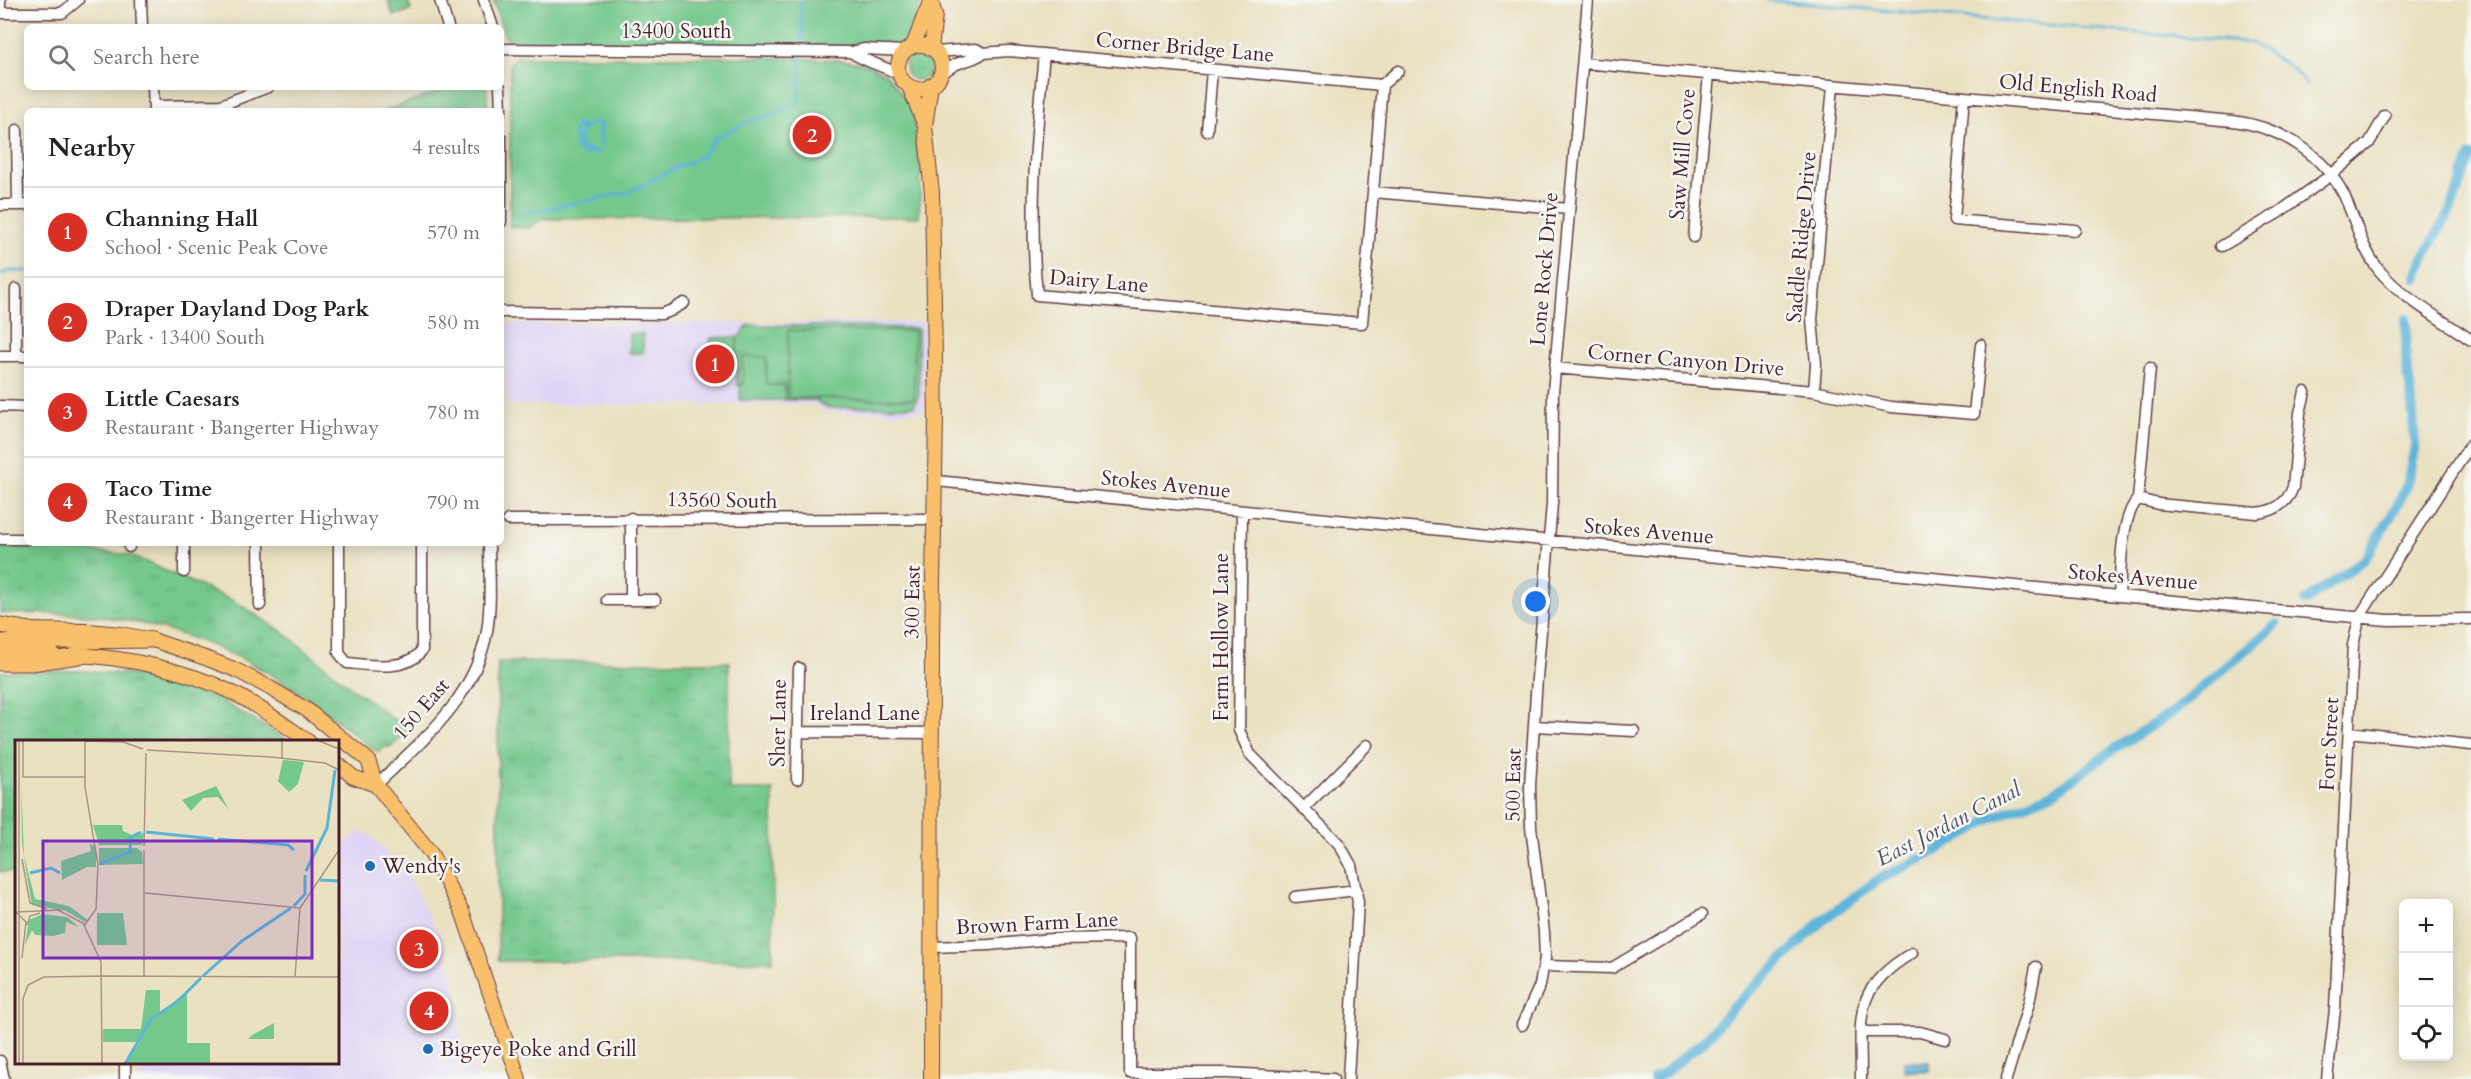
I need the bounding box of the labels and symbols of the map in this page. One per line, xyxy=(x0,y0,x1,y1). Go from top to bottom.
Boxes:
street label: 13400 South xyxy=(621,17,732,46)
street label: Corner Bridge Lane xyxy=(1095,25,1275,70)
street label: Old English Road xyxy=(1998,67,2158,110)
street label: Saw Mill Cove xyxy=(1662,87,1703,221)
pin: 2 xyxy=(792,112,832,158)
street label: Saddle Ridge Drive xyxy=(1780,150,1823,324)
street label: Lone Rock Drive xyxy=(1523,191,1566,347)
street label: Dairy Lane xyxy=(1048,263,1150,300)
street label: Corner Canyon Drive xyxy=(1586,337,1786,384)
pin: 1 xyxy=(696,342,734,386)
street label: Stokes Avenue xyxy=(1100,463,1232,506)
street label: 13560 South xyxy=(666,485,778,516)
street label: Stokes Avenue xyxy=(1583,511,1715,552)
street label: Farm Hollow Lane xyxy=(1207,553,1236,721)
street label: Stokes Avenue xyxy=(2067,557,2199,598)
street label: 300 East xyxy=(897,565,928,639)
your location xyxy=(1521,587,1550,616)
street label: 150 East xyxy=(386,672,457,747)
street label: Sher Lane xyxy=(763,679,794,767)
street label: Fort Street xyxy=(2313,696,2346,792)
street label: Ireland Lane xyxy=(810,699,920,728)
inset map xyxy=(15,740,339,1064)
street label: 500 East xyxy=(1498,748,1529,822)
water label: East Jordan Canal xyxy=(1871,774,2027,873)
place label: Wendy's xyxy=(381,852,461,881)
marker: Wendy's xyxy=(363,859,377,873)
street label: Brown Farm Lane xyxy=(955,905,1119,942)
pin: 3 xyxy=(400,926,438,972)
pin: 4 xyxy=(410,988,448,1034)
place label: Bigeye Poke and Grill xyxy=(440,1035,637,1064)
marker: Bigeye Poke and Grill xyxy=(421,1042,435,1056)

